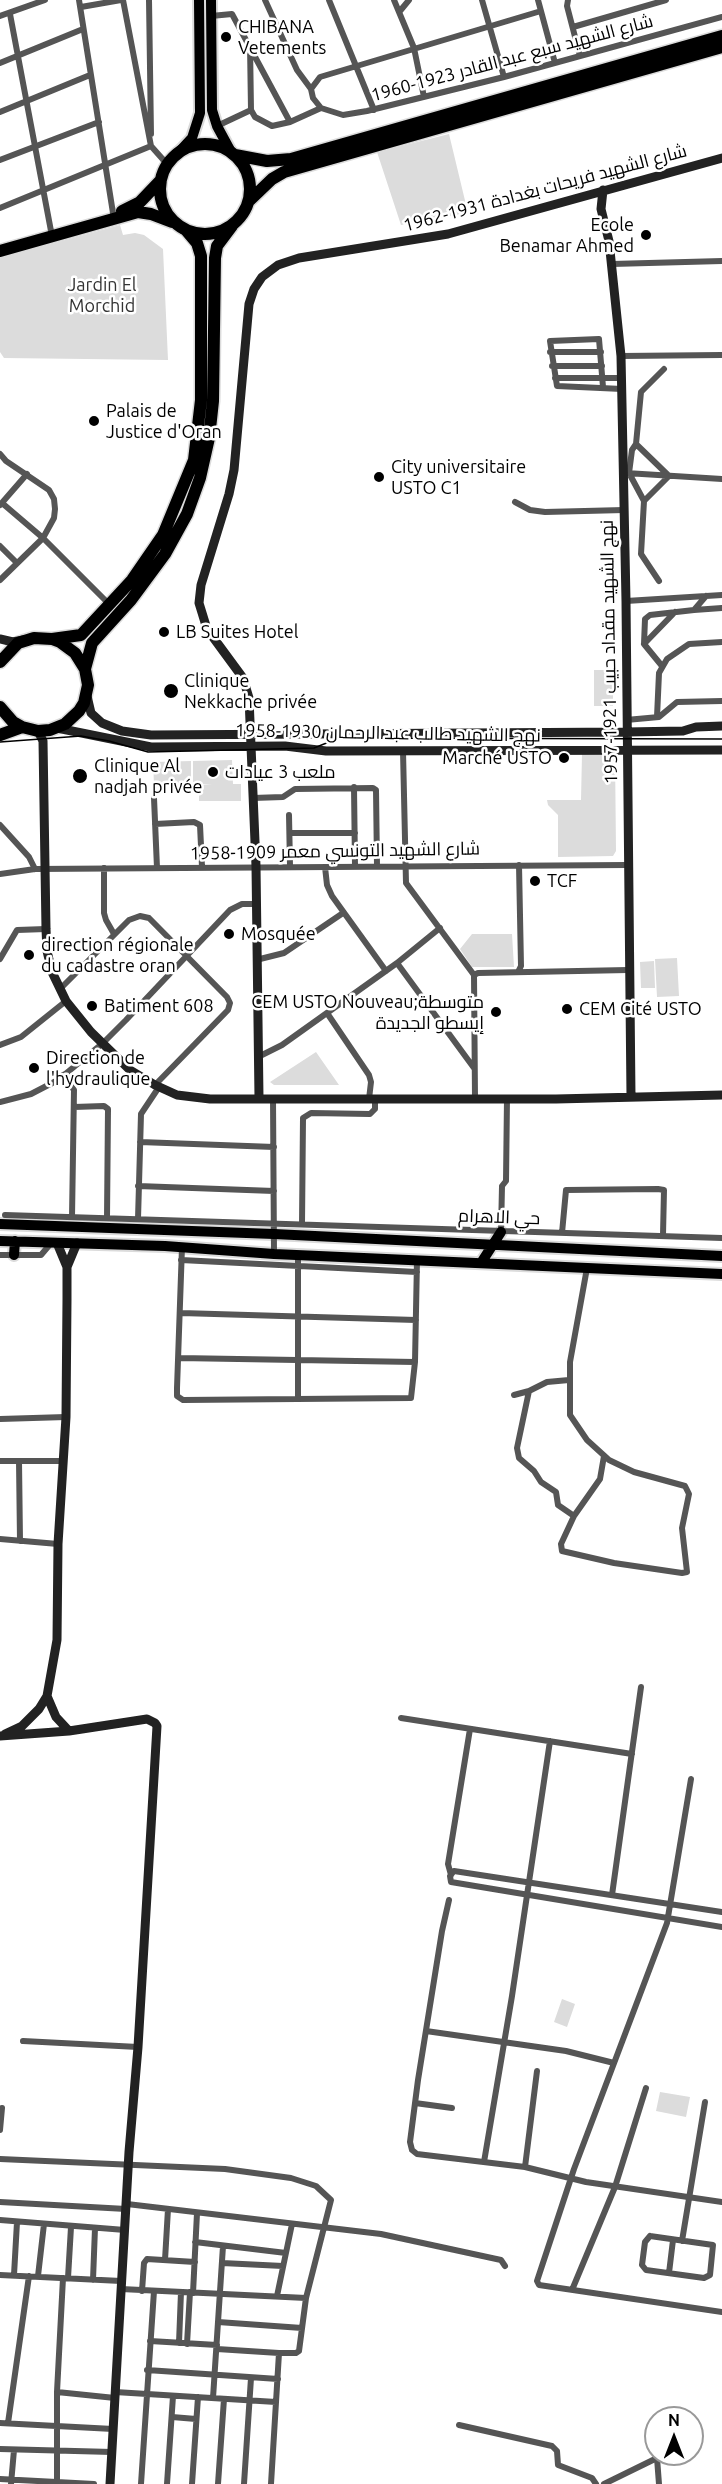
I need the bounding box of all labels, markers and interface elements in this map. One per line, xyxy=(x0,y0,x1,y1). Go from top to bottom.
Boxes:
street label: شارع الشهيد سبع عبد القادر 1923-1960 xyxy=(369,10,655,106)
place label: CHIBANA Vetements xyxy=(238,16,326,58)
marker: CHIBANA Vetements xyxy=(219,30,233,44)
street label: شارع الشهيد فريحات بغدادة 1931-1962 xyxy=(401,140,689,236)
place label: Ecole Benamar Ahmed xyxy=(499,214,634,256)
marker: Ecole Benamar Ahmed xyxy=(639,228,653,242)
park label: Jardin El Morchid xyxy=(67,274,137,316)
place label: Palais de Justice d'Oran xyxy=(106,400,222,442)
marker: Palais de Justice d'Oran xyxy=(87,414,101,428)
place label: City universitaire USTO C1 xyxy=(391,456,526,498)
marker: City universitaire USTO C1 xyxy=(372,470,386,484)
street label: نهج الشهيد مقداد حبيب 1921-1957 xyxy=(596,520,622,784)
place label: LB Suites Hotel xyxy=(176,621,298,643)
marker: LB Suites Hotel xyxy=(157,625,171,639)
place label: Clinique Nekkache privée xyxy=(184,670,317,712)
marker: Clinique Nekkache privée xyxy=(162,682,180,700)
street label: نهج الشهيد طالب عبد الرحمان 1930-1958 xyxy=(235,720,541,746)
place label: Marché USTO xyxy=(442,747,552,769)
marker: Marché USTO xyxy=(557,751,571,765)
place label: Clinique Al nadjah privée xyxy=(94,755,202,798)
place label: ملعب 3 عيادات xyxy=(225,761,336,783)
marker: ملعب 3 عيادات xyxy=(206,765,220,779)
marker: Clinique Al nadjah privée xyxy=(71,767,89,785)
street label: شارع الشهيد التونسي معمر 1909-1958 xyxy=(190,838,480,864)
place label: TCF xyxy=(547,870,577,892)
marker: TCF xyxy=(528,874,542,888)
place label: Mosquée xyxy=(241,923,316,945)
marker: Mosquée xyxy=(222,927,236,941)
place label: direction régionale du cadastre oran xyxy=(41,934,194,976)
marker: direction régionale du cadastre oran xyxy=(22,948,36,962)
place label: CEM USTO Nouveau;متوسطة إيسطو الجديدة xyxy=(251,991,484,1034)
place label: Batiment 608 xyxy=(104,995,214,1017)
place label: CEM Cité USTO xyxy=(579,998,702,1020)
marker: Batiment 608 xyxy=(85,999,99,1013)
marker: CEM Cité USTO xyxy=(560,1002,574,1016)
marker: CEM USTO Nouveau;متوسطة إيسطو الجديدة xyxy=(489,1005,503,1019)
place label: Direction de l'hydraulique xyxy=(46,1047,150,1090)
marker: Direction de l'hydraulique xyxy=(27,1061,41,1075)
street label: حي الاهرام xyxy=(458,1205,540,1229)
north arrow xyxy=(644,2406,704,2466)
text: N xyxy=(668,2411,680,2429)

